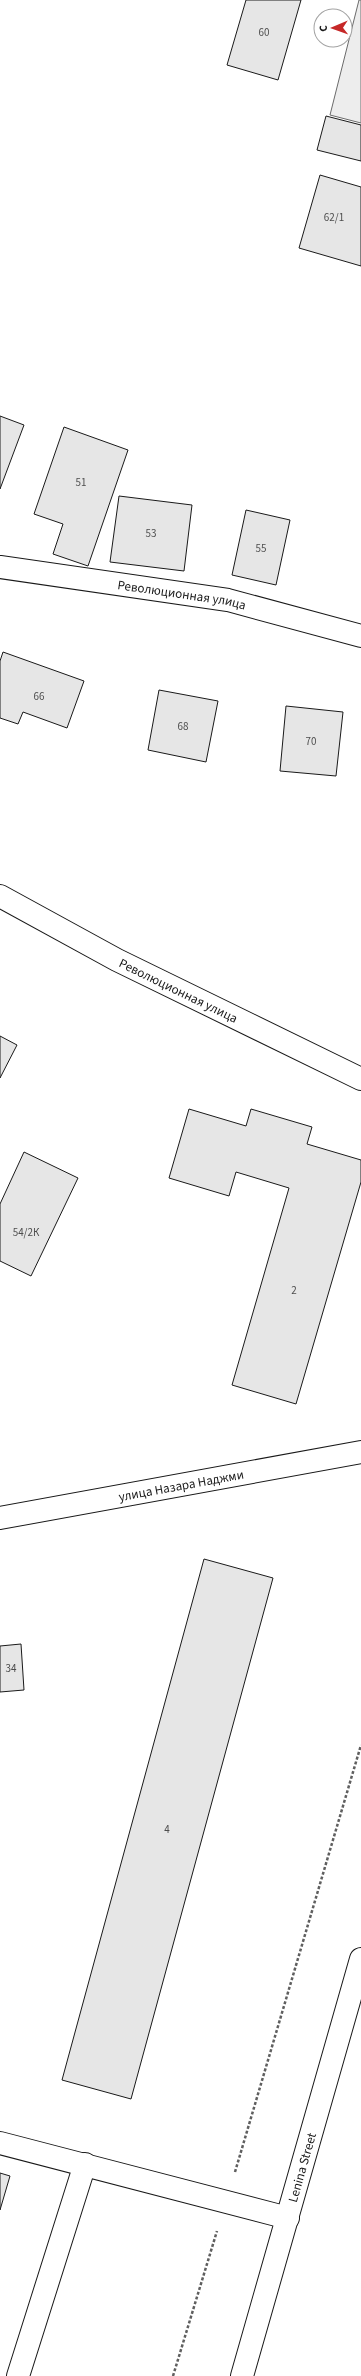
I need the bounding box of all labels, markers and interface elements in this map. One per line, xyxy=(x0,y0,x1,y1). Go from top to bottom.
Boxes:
north arrow xyxy=(313,8,353,48)
text: С xyxy=(316,24,331,32)
house number: 60 xyxy=(259,25,269,40)
house number: 62/1 xyxy=(324,210,344,225)
house number: 51 xyxy=(76,475,86,490)
house number: 53 xyxy=(146,526,156,541)
house number: 55 xyxy=(256,541,266,556)
street label: Революционная улица xyxy=(116,576,248,615)
house number: 66 xyxy=(34,689,45,704)
house number: 68 xyxy=(178,719,189,734)
house number: 70 xyxy=(306,734,316,749)
street label: Революционная улица xyxy=(116,954,241,1028)
house number: 54/2К xyxy=(13,1225,40,1240)
house number: 2 xyxy=(291,1283,297,1298)
street label: улица Назара Наджми xyxy=(117,1466,245,1506)
house number: 34 xyxy=(6,1661,17,1676)
house number: 4 xyxy=(164,1822,170,1837)
street label: Lenina Street xyxy=(284,2130,321,2205)

